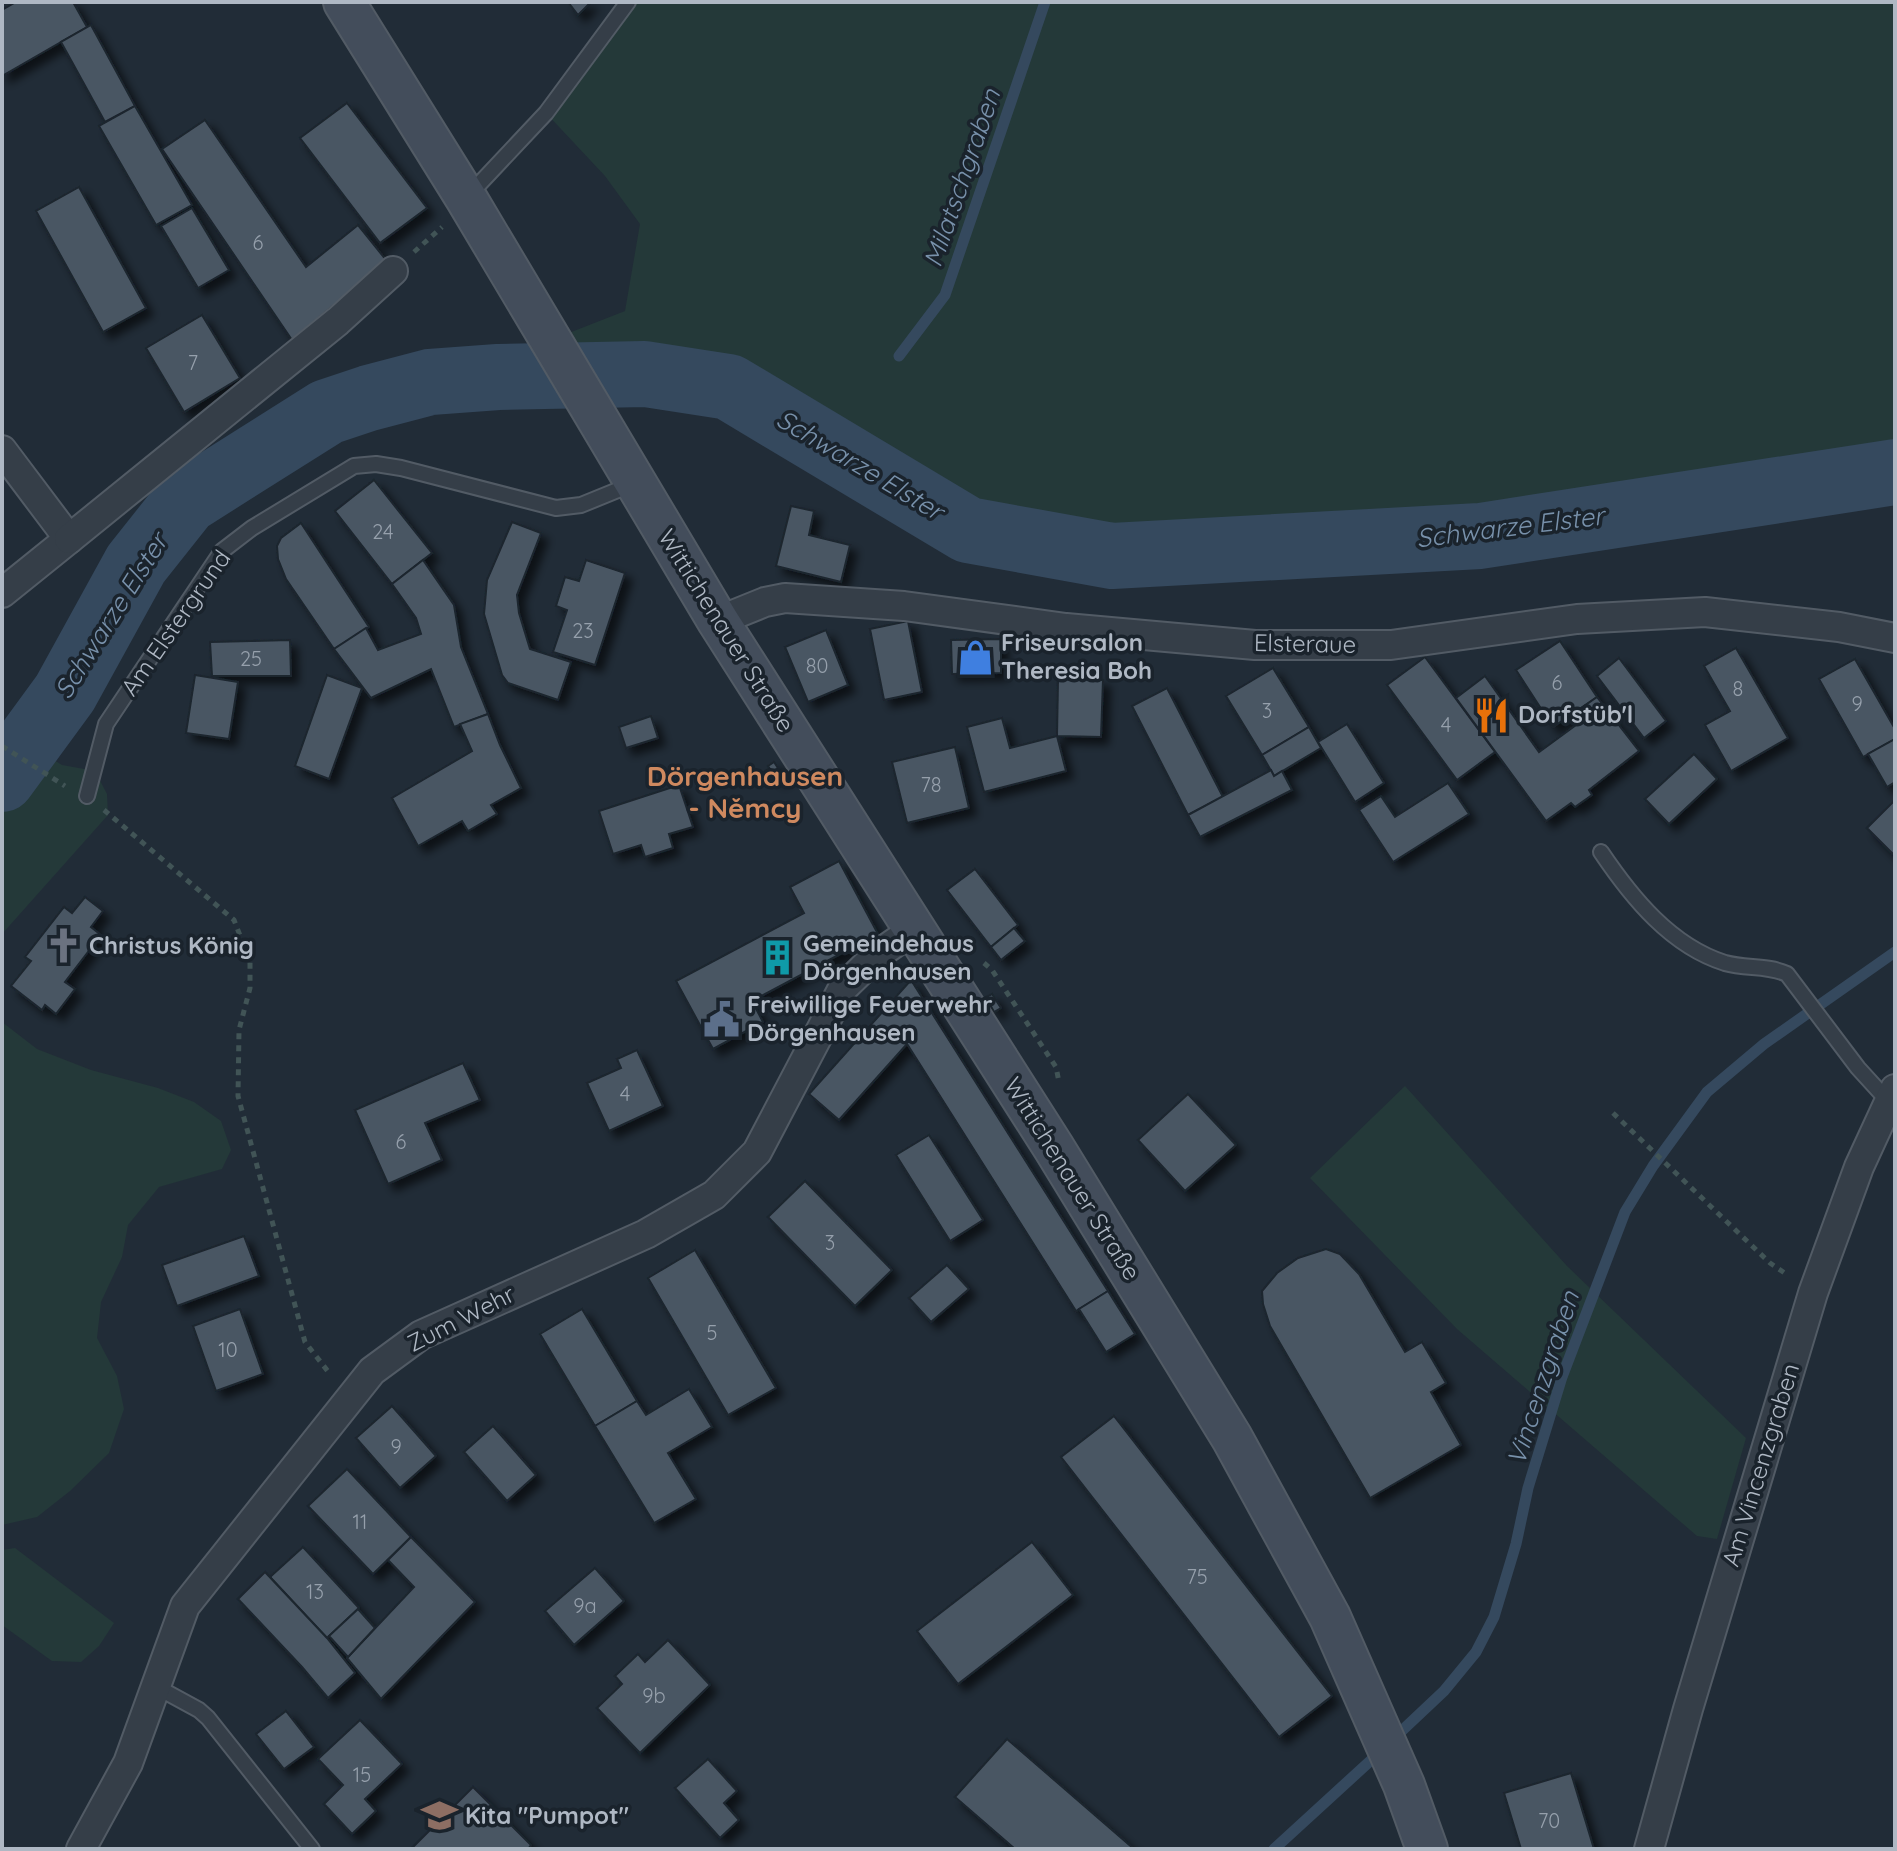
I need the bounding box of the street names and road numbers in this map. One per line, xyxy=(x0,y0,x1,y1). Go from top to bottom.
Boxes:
street label: Wittichenauer Straße xyxy=(652,523,802,738)
street label: Am Elstergrund xyxy=(114,544,237,701)
street label: Elsteraue xyxy=(1254,627,1357,659)
street label: Wittichenauer Straße xyxy=(998,1071,1148,1286)
street label: Zum Wehr xyxy=(402,1278,519,1358)
street label: Am Vincenzgraben xyxy=(1715,1360,1805,1570)

